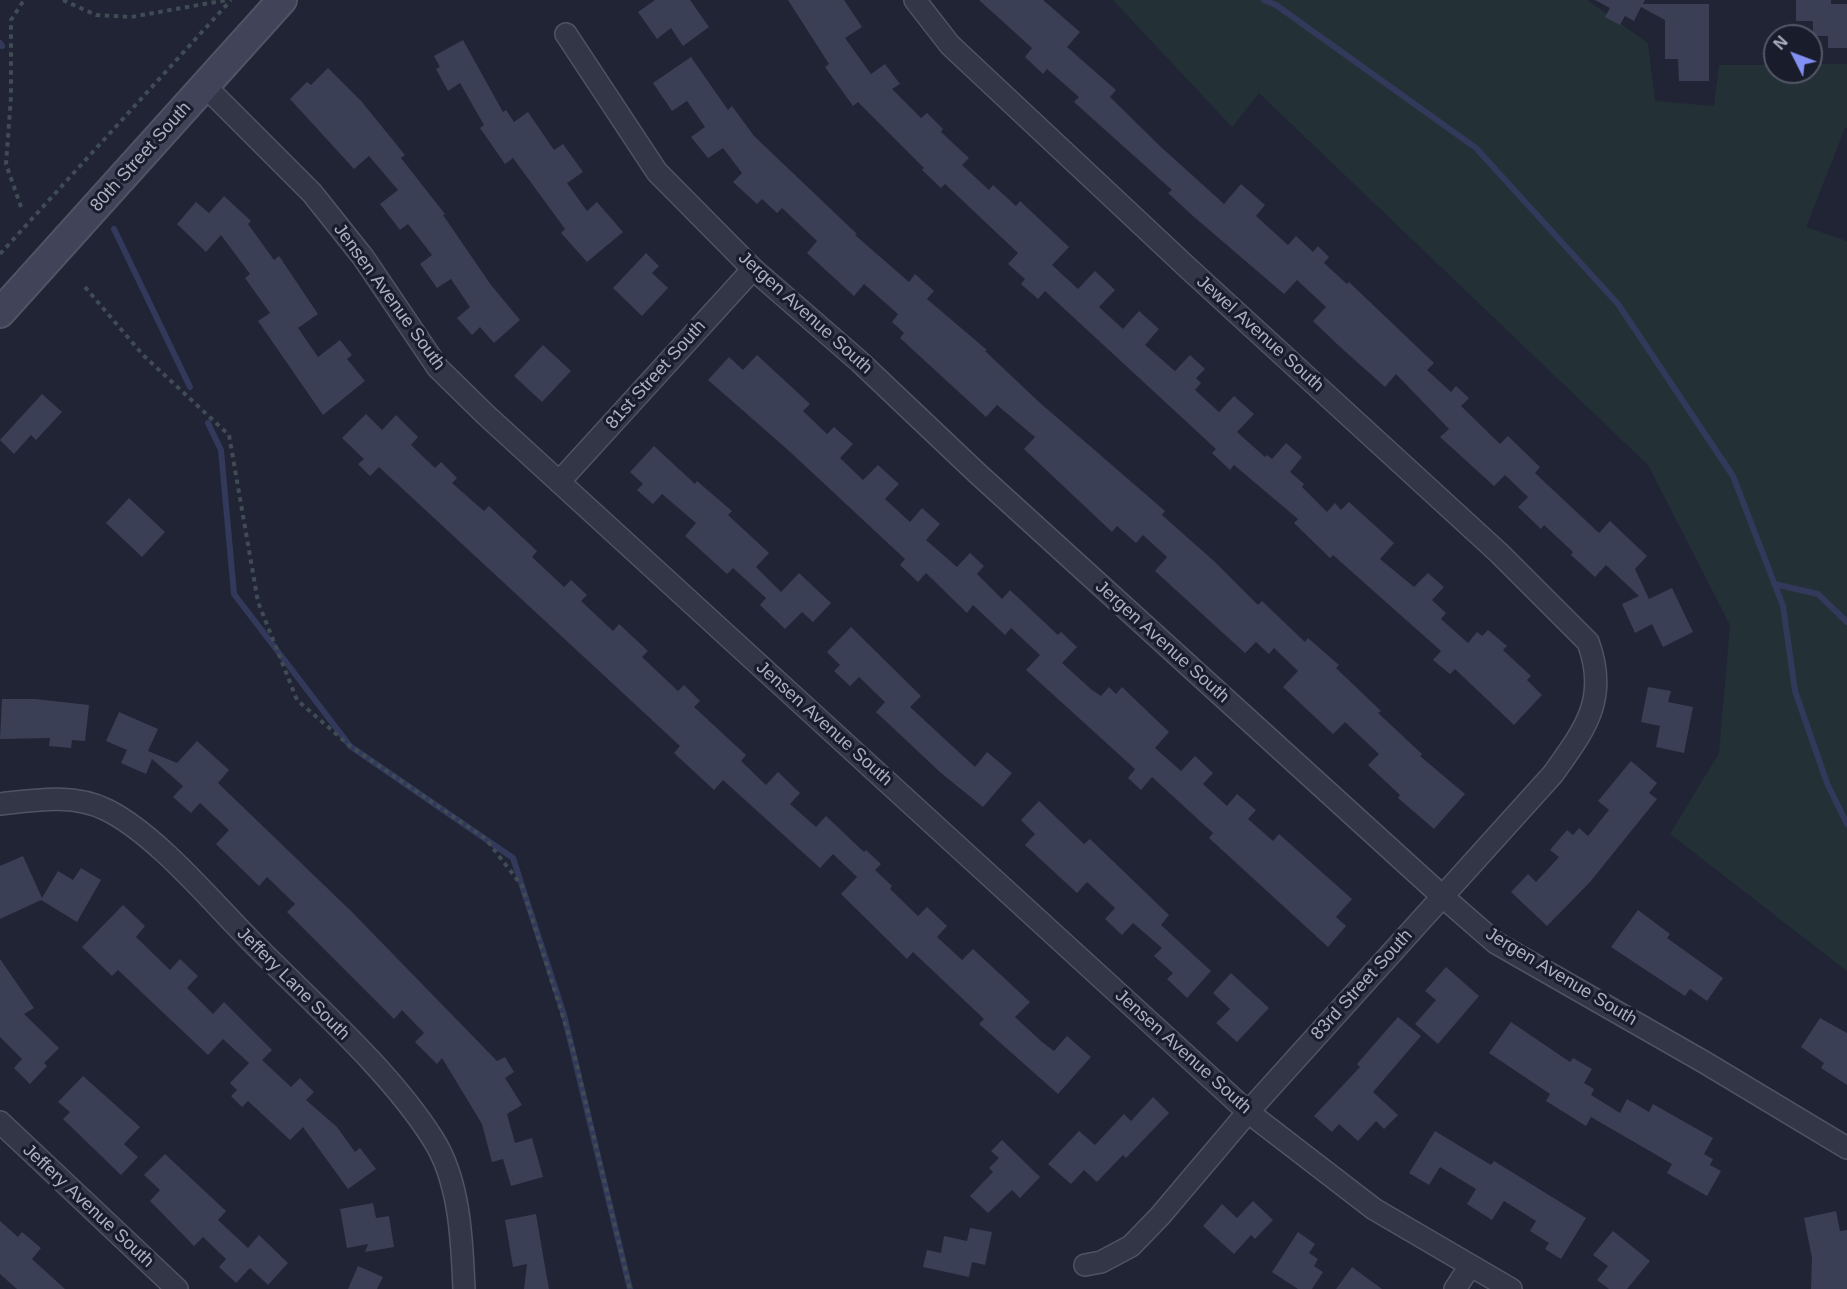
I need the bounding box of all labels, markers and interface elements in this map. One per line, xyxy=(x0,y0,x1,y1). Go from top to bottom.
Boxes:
north arrow xyxy=(1763,24,1823,84)
text: N xyxy=(1771,33,1791,53)
street label: 80th Street South xyxy=(86,98,196,216)
street label: Jensen Avenue South xyxy=(329,220,449,374)
street label: Jergen Avenue South xyxy=(734,247,876,379)
street label: Jewel Avenue South xyxy=(1192,271,1328,397)
street label: 81st Street South xyxy=(601,316,711,434)
street label: Jergen Avenue South xyxy=(1091,576,1233,708)
street label: Jensen Avenue South xyxy=(751,657,897,791)
street label: Jeffery Lane South xyxy=(232,923,354,1045)
street label: Jergen Avenue South xyxy=(1481,923,1641,1031)
street label: 83rd Street South xyxy=(1307,925,1417,1045)
street label: Jensen Avenue South xyxy=(1110,985,1256,1119)
street label: Jeffery Avenue South xyxy=(18,1140,158,1272)

